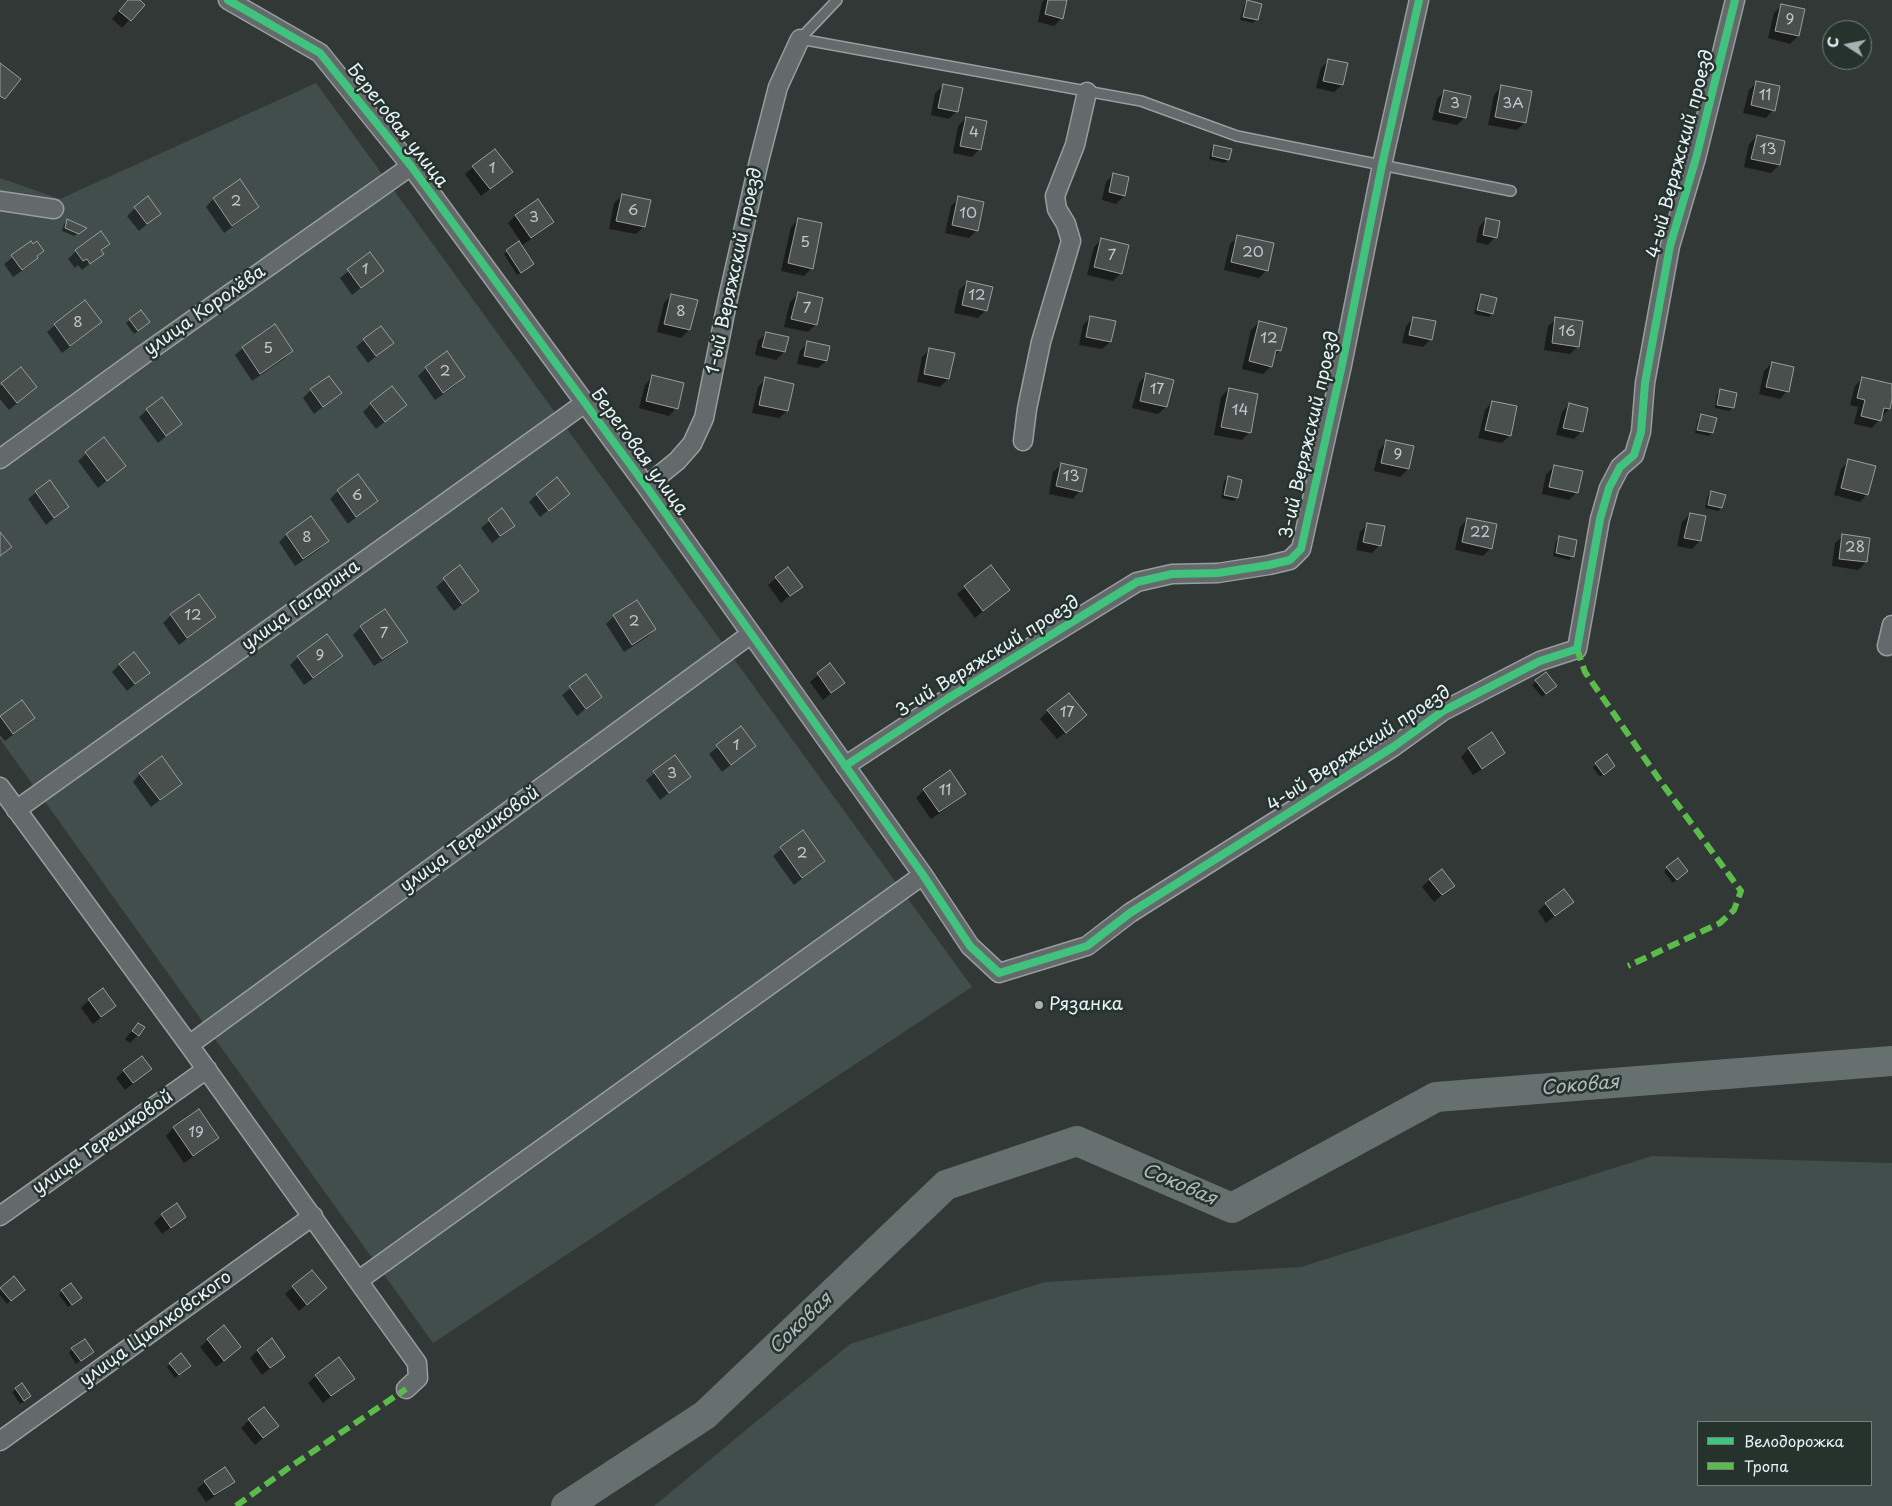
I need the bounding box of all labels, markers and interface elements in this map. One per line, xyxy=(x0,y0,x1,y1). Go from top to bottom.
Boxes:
house number: 9 xyxy=(1786,11,1794,29)
north arrow xyxy=(1822,20,1872,70)
text: С xyxy=(1821,35,1844,49)
street label: 4-ый Веряжский проезд xyxy=(1643,47,1719,261)
street label: Береговая улица xyxy=(342,60,452,192)
house number: 11 xyxy=(1759,87,1771,105)
house number: 3 xyxy=(1450,95,1460,113)
house number: 3А xyxy=(1502,95,1524,113)
house number: 4 xyxy=(969,124,979,142)
house number: 13 xyxy=(1760,141,1776,159)
house number: 1 xyxy=(489,160,495,178)
street label: 1-ый Веряжский проезд xyxy=(703,166,767,376)
house number: 2 xyxy=(231,193,241,211)
house number: 6 xyxy=(628,202,638,220)
house number: 10 xyxy=(959,205,977,223)
house number: 3 xyxy=(529,209,539,227)
house number: 5 xyxy=(800,234,810,252)
house number: 20 xyxy=(1242,244,1264,262)
house number: 7 xyxy=(1108,247,1116,265)
street label: улица Королёва xyxy=(140,261,270,361)
house number: 1 xyxy=(362,261,368,279)
house number: 12 xyxy=(968,287,986,305)
house number: 7 xyxy=(803,300,811,318)
house number: 8 xyxy=(676,303,686,321)
house number: 8 xyxy=(73,314,83,332)
house number: 16 xyxy=(1558,323,1576,341)
street label: 3-ий Веряжский проезд xyxy=(1276,329,1344,541)
house number: 12 xyxy=(1260,330,1278,348)
house number: 5 xyxy=(263,340,273,358)
house number: 2 xyxy=(440,363,450,381)
house number: 17 xyxy=(1150,381,1164,399)
street label: Береговая улица xyxy=(586,384,692,520)
house number: 14 xyxy=(1232,402,1248,420)
house number: 9 xyxy=(1394,446,1402,464)
house number: 13 xyxy=(1063,468,1079,486)
house number: 6 xyxy=(352,487,362,505)
house number: 22 xyxy=(1470,524,1490,542)
house number: 8 xyxy=(302,529,312,547)
house number: 28 xyxy=(1845,539,1865,557)
street label: улица Гагарина xyxy=(238,556,364,656)
street label: 3-ий Веряжский проезд xyxy=(892,592,1084,722)
house number: 12 xyxy=(184,607,202,625)
house number: 2 xyxy=(629,613,639,631)
house number: 7 xyxy=(380,625,388,643)
house number: 9 xyxy=(316,647,324,665)
street label: 4-ый Веряжский проезд xyxy=(1263,681,1455,817)
house number: 17 xyxy=(1060,704,1074,722)
house number: 1 xyxy=(733,737,739,755)
house number: 3 xyxy=(667,765,677,783)
street label: улица Терешковой xyxy=(396,782,544,898)
house number: 11 xyxy=(939,782,951,800)
house number: 2 xyxy=(797,845,807,863)
place label: Рязанка xyxy=(1049,994,1123,1016)
marker: Рязанка xyxy=(1033,999,1045,1011)
water label: Соковая xyxy=(1540,1071,1620,1101)
street label: улица Терешковой xyxy=(29,1086,177,1200)
house number: 19 xyxy=(188,1124,204,1142)
water label: Соковая xyxy=(1138,1159,1220,1211)
street label: улица Циолковского xyxy=(76,1267,236,1391)
water label: Соковая xyxy=(765,1289,837,1359)
legend xyxy=(1697,1421,1872,1486)
text: Велодорожка xyxy=(1744,1429,1844,1452)
text: Тропа xyxy=(1744,1454,1789,1477)

